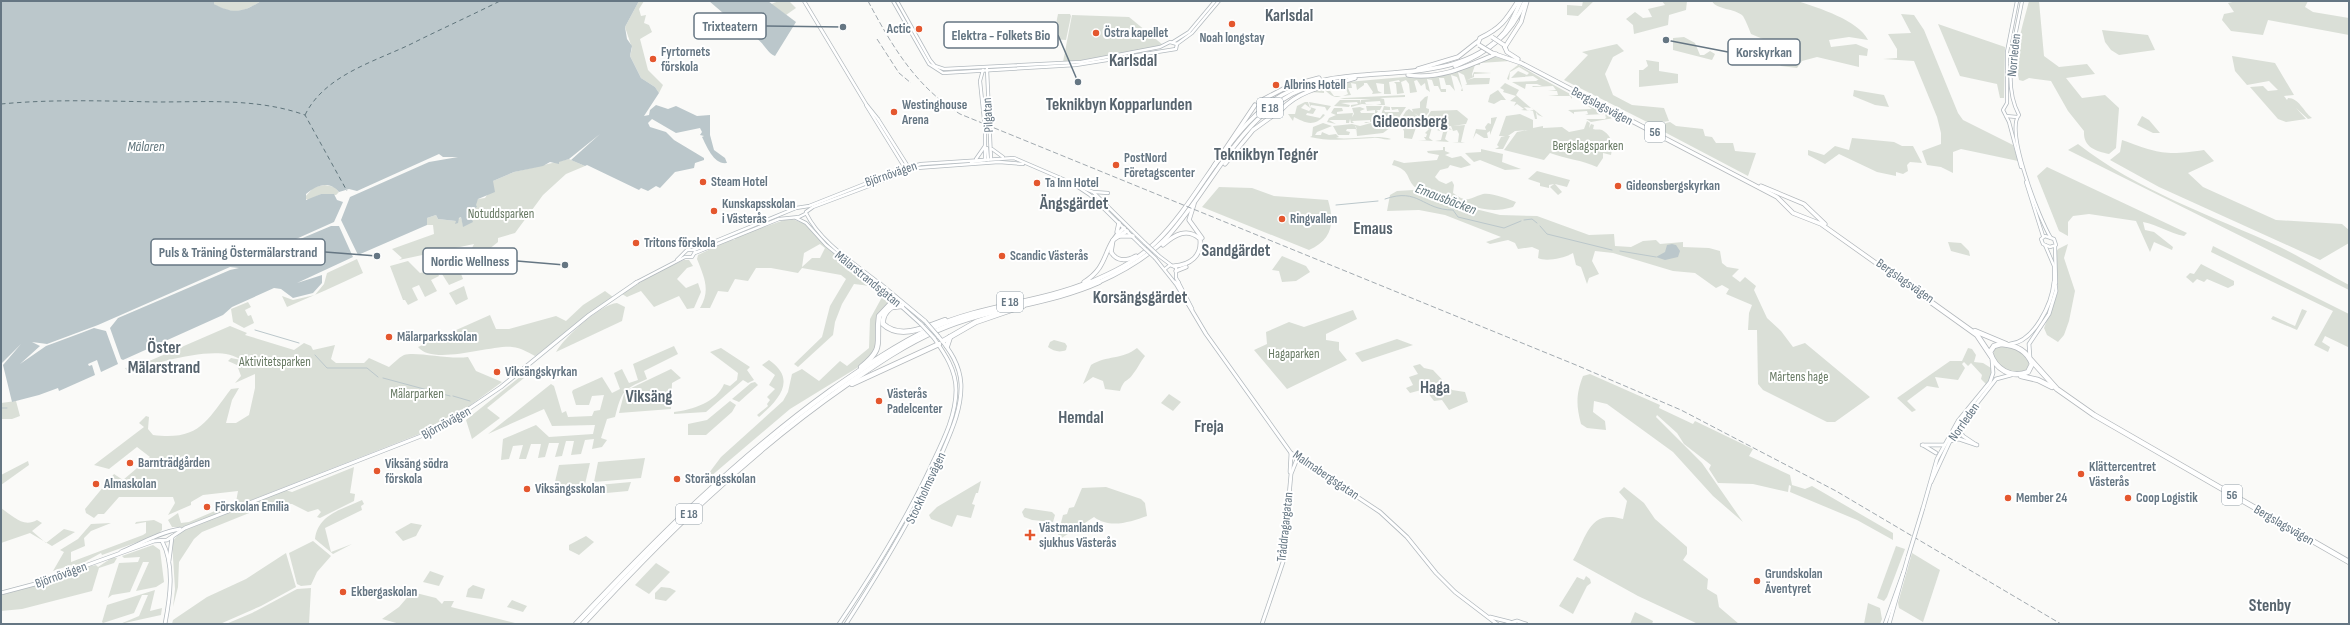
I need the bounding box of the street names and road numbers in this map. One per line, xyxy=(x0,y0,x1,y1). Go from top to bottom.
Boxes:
street label: Norrleden xyxy=(2004,33,2024,77)
street label: Bergslagsvägen xyxy=(1569,83,1635,129)
street label: Pilgatan xyxy=(979,97,997,133)
road number: E 18 xyxy=(1257,98,1283,118)
road number: 56 xyxy=(1645,122,1665,142)
street label: Björnövägen xyxy=(863,158,919,190)
street label: Mälarstrandsgatan xyxy=(832,247,904,311)
street label: Bergslagsvägen xyxy=(1873,255,1937,307)
road number: E 18 xyxy=(997,292,1023,312)
street label: Norrleden xyxy=(1945,400,1983,444)
street label: Björnövägen xyxy=(419,403,473,443)
street label: Malmabergsgatan xyxy=(1290,447,1362,503)
street label: Stockholmsvägen xyxy=(902,450,950,526)
road number: 56 xyxy=(2222,485,2242,505)
street label: Tråddragargatan xyxy=(1273,491,1297,563)
street label: Bergslagsvägen xyxy=(2251,501,2317,549)
road number: E 18 xyxy=(676,504,702,524)
street label: Björnövägen xyxy=(33,558,89,592)

